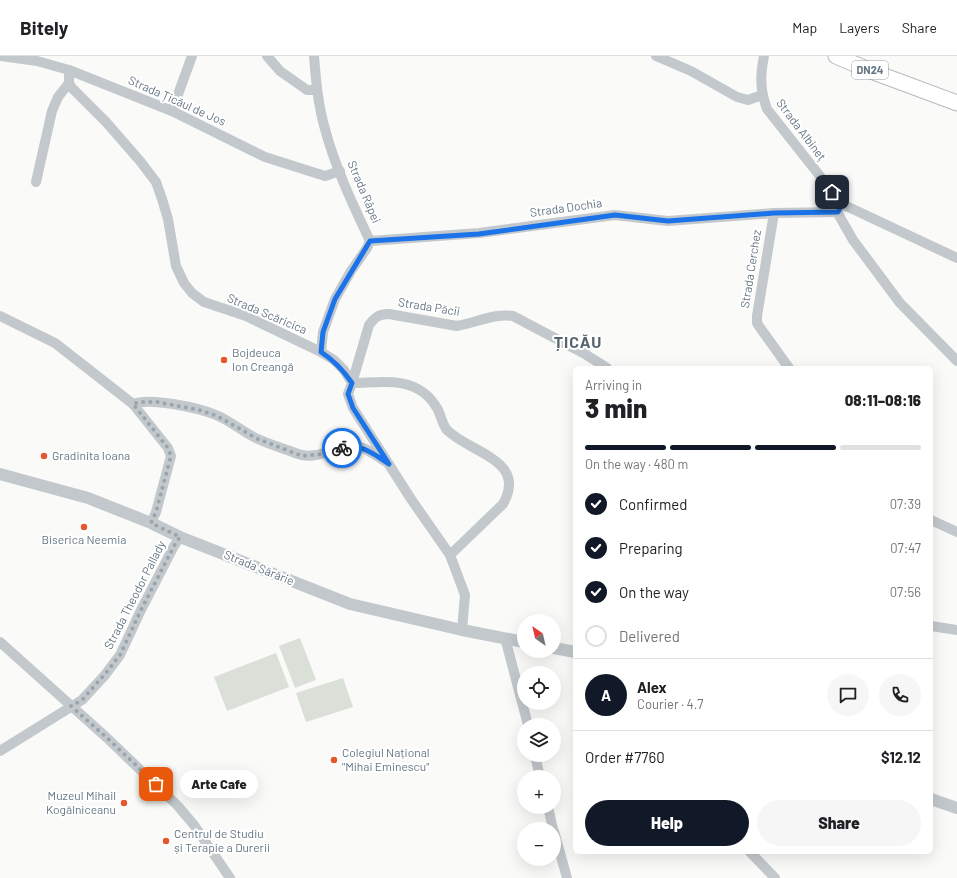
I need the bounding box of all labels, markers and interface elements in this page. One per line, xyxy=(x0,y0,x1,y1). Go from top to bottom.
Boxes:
text: Bitely xyxy=(20,16,68,39)
text: Map xyxy=(792,19,817,36)
text: Layers xyxy=(839,19,880,36)
text: Share xyxy=(902,19,937,36)
road number: DN24 xyxy=(852,61,888,79)
street label: Strada Țicăul de Jos xyxy=(127,72,229,128)
street label: Strada Albineț xyxy=(774,96,830,163)
street label: Strada Râpei xyxy=(346,158,384,225)
pin xyxy=(815,175,849,209)
icon: home xyxy=(821,181,843,203)
street label: Strada Dochia xyxy=(529,195,603,219)
street label: Strada Cerchez xyxy=(737,229,763,309)
street label: Strada Scăricica xyxy=(225,290,309,336)
street label: Strada Păcii xyxy=(397,294,461,318)
district label: ȚICĂU xyxy=(554,332,602,351)
place label: Bojdeuca Ion Creangă xyxy=(232,345,294,373)
marker: Bojdeuca Ion Creangă xyxy=(219,355,229,365)
text: Arriving in xyxy=(585,377,642,393)
text: 08:11–08:16 xyxy=(845,391,921,409)
text: 3 min xyxy=(585,392,647,423)
courier xyxy=(322,428,362,468)
icon: bike xyxy=(331,437,353,459)
place label: Gradinita Ioana xyxy=(52,448,130,462)
marker: Gradinita Ioana xyxy=(39,451,49,461)
text: On the way · 480 m xyxy=(585,456,688,472)
icon: check xyxy=(585,493,607,515)
text: Confirmed xyxy=(619,495,687,513)
text: 07:39 xyxy=(890,496,921,512)
marker: Biserica Neemia xyxy=(79,522,89,532)
place label: Biserica Neemia xyxy=(42,532,126,546)
icon: check xyxy=(585,537,607,559)
street label: Strada Theodor Pallady xyxy=(101,538,168,651)
text: Preparing xyxy=(619,539,683,557)
text: 07:47 xyxy=(890,540,921,556)
street label: Strada Sărărie xyxy=(222,547,296,587)
icon: check xyxy=(585,581,607,603)
text: On the way xyxy=(619,583,689,601)
text: 07:56 xyxy=(890,584,921,600)
north arrow xyxy=(517,614,561,658)
map controls xyxy=(517,614,561,866)
text: Delivered xyxy=(619,627,680,645)
button: locate xyxy=(517,666,561,710)
button: chat xyxy=(827,674,869,716)
button: phone xyxy=(879,674,921,716)
text: Alex xyxy=(637,678,667,696)
text: A xyxy=(601,686,611,704)
text: Courier · 4.7 xyxy=(637,696,704,712)
button: layers xyxy=(517,718,561,762)
place label: Colegiul Național "Mihai Eminescu" xyxy=(342,745,430,773)
text: Order #7760 xyxy=(585,748,665,766)
text: $12.12 xyxy=(881,748,921,766)
marker: Colegiul Național "Mihai Eminescu" xyxy=(329,755,339,765)
pin xyxy=(139,767,173,801)
callout: Arte Cafe xyxy=(180,770,258,798)
button: + xyxy=(517,770,561,814)
icon: bag xyxy=(145,773,167,795)
text: Arte Cafe xyxy=(191,776,247,792)
place label: Muzeul Mihail Kogălniceanu xyxy=(46,788,116,816)
marker: Muzeul Mihail Kogălniceanu xyxy=(119,798,129,808)
button: Help xyxy=(585,800,749,846)
button: Share xyxy=(757,800,921,846)
button: − xyxy=(517,822,561,866)
place label: Centrul de Studiu și Terapie a Durerii xyxy=(174,826,270,854)
marker: Centrul de Studiu și Terapie a Durerii xyxy=(161,836,171,846)

